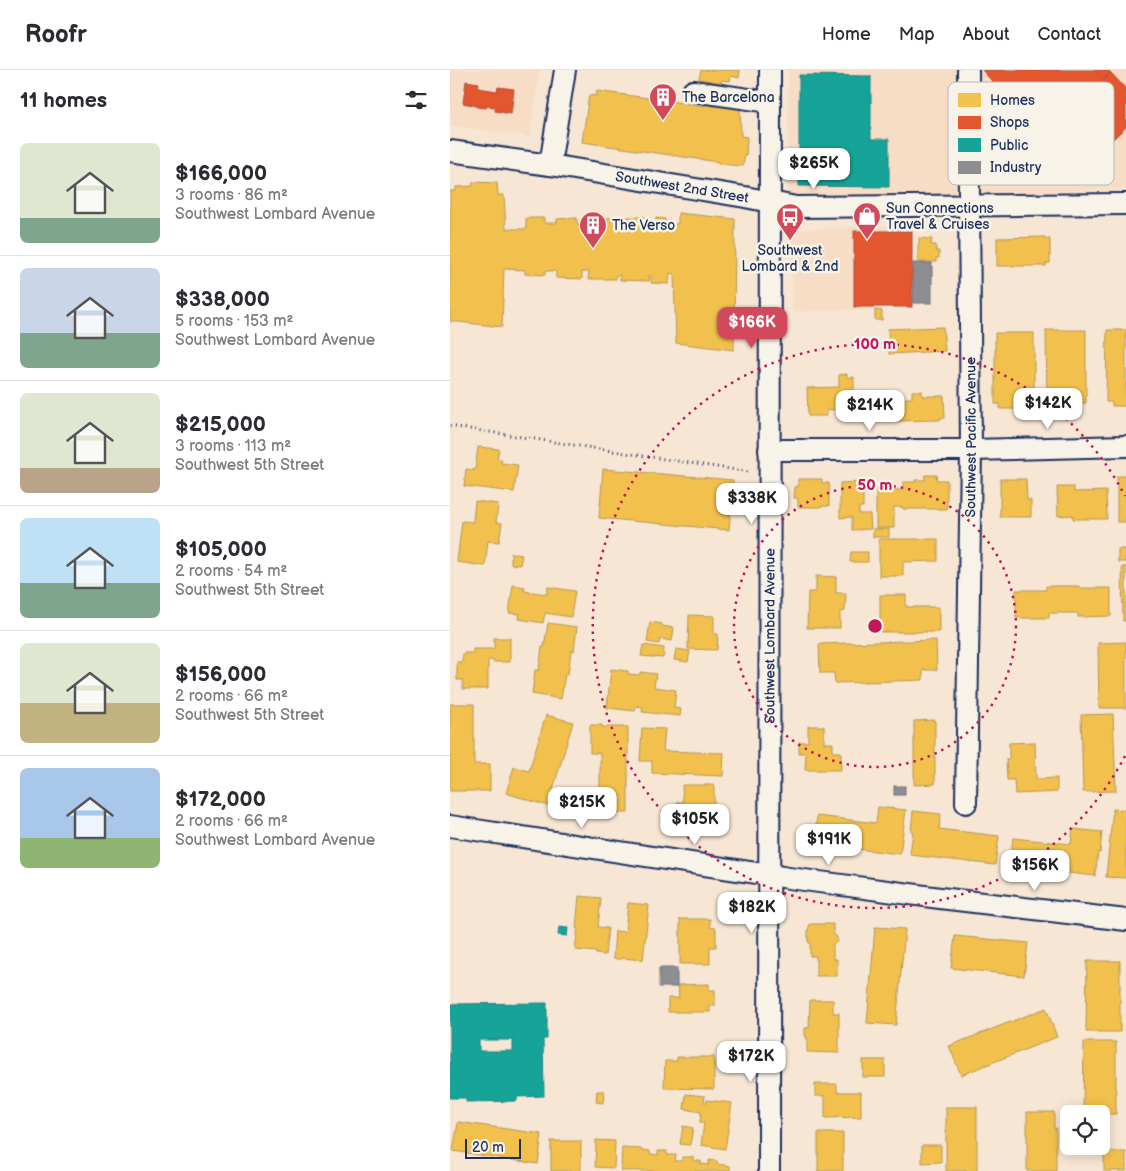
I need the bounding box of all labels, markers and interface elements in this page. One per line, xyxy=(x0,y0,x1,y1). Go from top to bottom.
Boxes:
text: Roofr xyxy=(25,20,87,49)
text: Home xyxy=(822,24,871,45)
text: Map xyxy=(899,24,935,45)
text: About xyxy=(963,24,1010,45)
text: Contact xyxy=(1038,24,1101,45)
building icon: The Barcelona xyxy=(648,82,678,121)
legend xyxy=(948,82,1114,185)
icon: filters xyxy=(402,86,430,114)
text: 11 homes xyxy=(20,88,107,113)
place label: The Barcelona xyxy=(682,89,775,106)
text: Homes xyxy=(990,92,1035,109)
text: Shops xyxy=(990,114,1029,131)
text: Public xyxy=(990,137,1028,154)
pin: $265K xyxy=(779,148,849,190)
text: $265K xyxy=(789,154,839,173)
text: Industry xyxy=(990,159,1042,176)
text: $166,000 xyxy=(175,161,267,186)
icon: home xyxy=(60,163,120,223)
street label: Southwest 2nd Street xyxy=(614,168,751,207)
text: 3 rooms · 86 m² xyxy=(175,186,288,205)
place label: Sun Connections Travel & Cruises xyxy=(886,200,994,233)
shop icon: Sun Connections Travel & Cruises xyxy=(852,201,882,240)
bus stop icon: Southwest Lombard & 2nd xyxy=(775,202,805,241)
text: Southwest Lombard Avenue xyxy=(175,205,375,224)
building icon: The Verso xyxy=(578,210,608,249)
place label: The Verso xyxy=(612,217,675,234)
place label: Southwest Lombard & 2nd xyxy=(742,242,838,275)
text: $338,000 xyxy=(175,287,270,312)
icon: home xyxy=(60,288,120,348)
pin: $166K xyxy=(717,306,787,349)
text: 5 rooms · 153 m² xyxy=(175,312,293,331)
text: $166K xyxy=(728,313,776,332)
text: Southwest Lombard Avenue xyxy=(175,331,375,350)
text: 100 m xyxy=(854,335,896,354)
street label: Southwest Pacific Avenue xyxy=(962,357,980,518)
pin: $142K xyxy=(1013,388,1083,430)
pin: $214K xyxy=(835,390,905,432)
text: $142K xyxy=(1024,394,1072,413)
text: $214K xyxy=(847,396,893,415)
text: $215,000 xyxy=(175,412,266,437)
icon: home xyxy=(60,413,120,473)
text: 3 rooms · 113 m² xyxy=(175,437,291,456)
text: Southwest 5th Street xyxy=(175,456,324,475)
text: 50 m xyxy=(858,476,893,495)
pin: $338K xyxy=(717,482,787,525)
text: $338K xyxy=(727,489,777,508)
text: $105,000 xyxy=(175,537,267,562)
icon: home xyxy=(60,538,120,598)
street label: Southwest Lombard Avenue xyxy=(761,548,779,724)
text: 2 rooms · 54 m² xyxy=(175,562,287,581)
text: Southwest 5th Street xyxy=(175,581,324,600)
centre of rings xyxy=(866,617,884,635)
text: $156,000 xyxy=(175,662,266,687)
icon: home xyxy=(60,663,120,723)
text: 2 rooms · 66 m² xyxy=(175,687,288,706)
text: Southwest 5th Street xyxy=(175,706,324,725)
pin: $215K xyxy=(547,786,617,829)
text: $172,000 xyxy=(175,787,266,812)
icon: home xyxy=(60,788,120,848)
text: $215K xyxy=(559,793,605,812)
pin: $105K xyxy=(660,804,730,846)
text: $105K xyxy=(671,810,719,829)
text: 2 rooms · 66 m² xyxy=(175,812,288,831)
pin: $191K xyxy=(794,824,864,866)
text: $191K xyxy=(807,830,851,849)
text: Southwest Lombard Avenue xyxy=(175,831,375,850)
pin: $156K xyxy=(1000,850,1070,892)
text: $156K xyxy=(1011,856,1059,875)
pin: $182K xyxy=(717,892,787,934)
text: $182K xyxy=(728,898,776,917)
pin: $172K xyxy=(716,1040,786,1083)
text: $172K xyxy=(728,1047,774,1066)
map controls xyxy=(1060,1105,1110,1155)
button: locate xyxy=(1060,1105,1110,1155)
scale bar xyxy=(465,1136,521,1159)
text: 20 m xyxy=(472,1139,504,1156)

